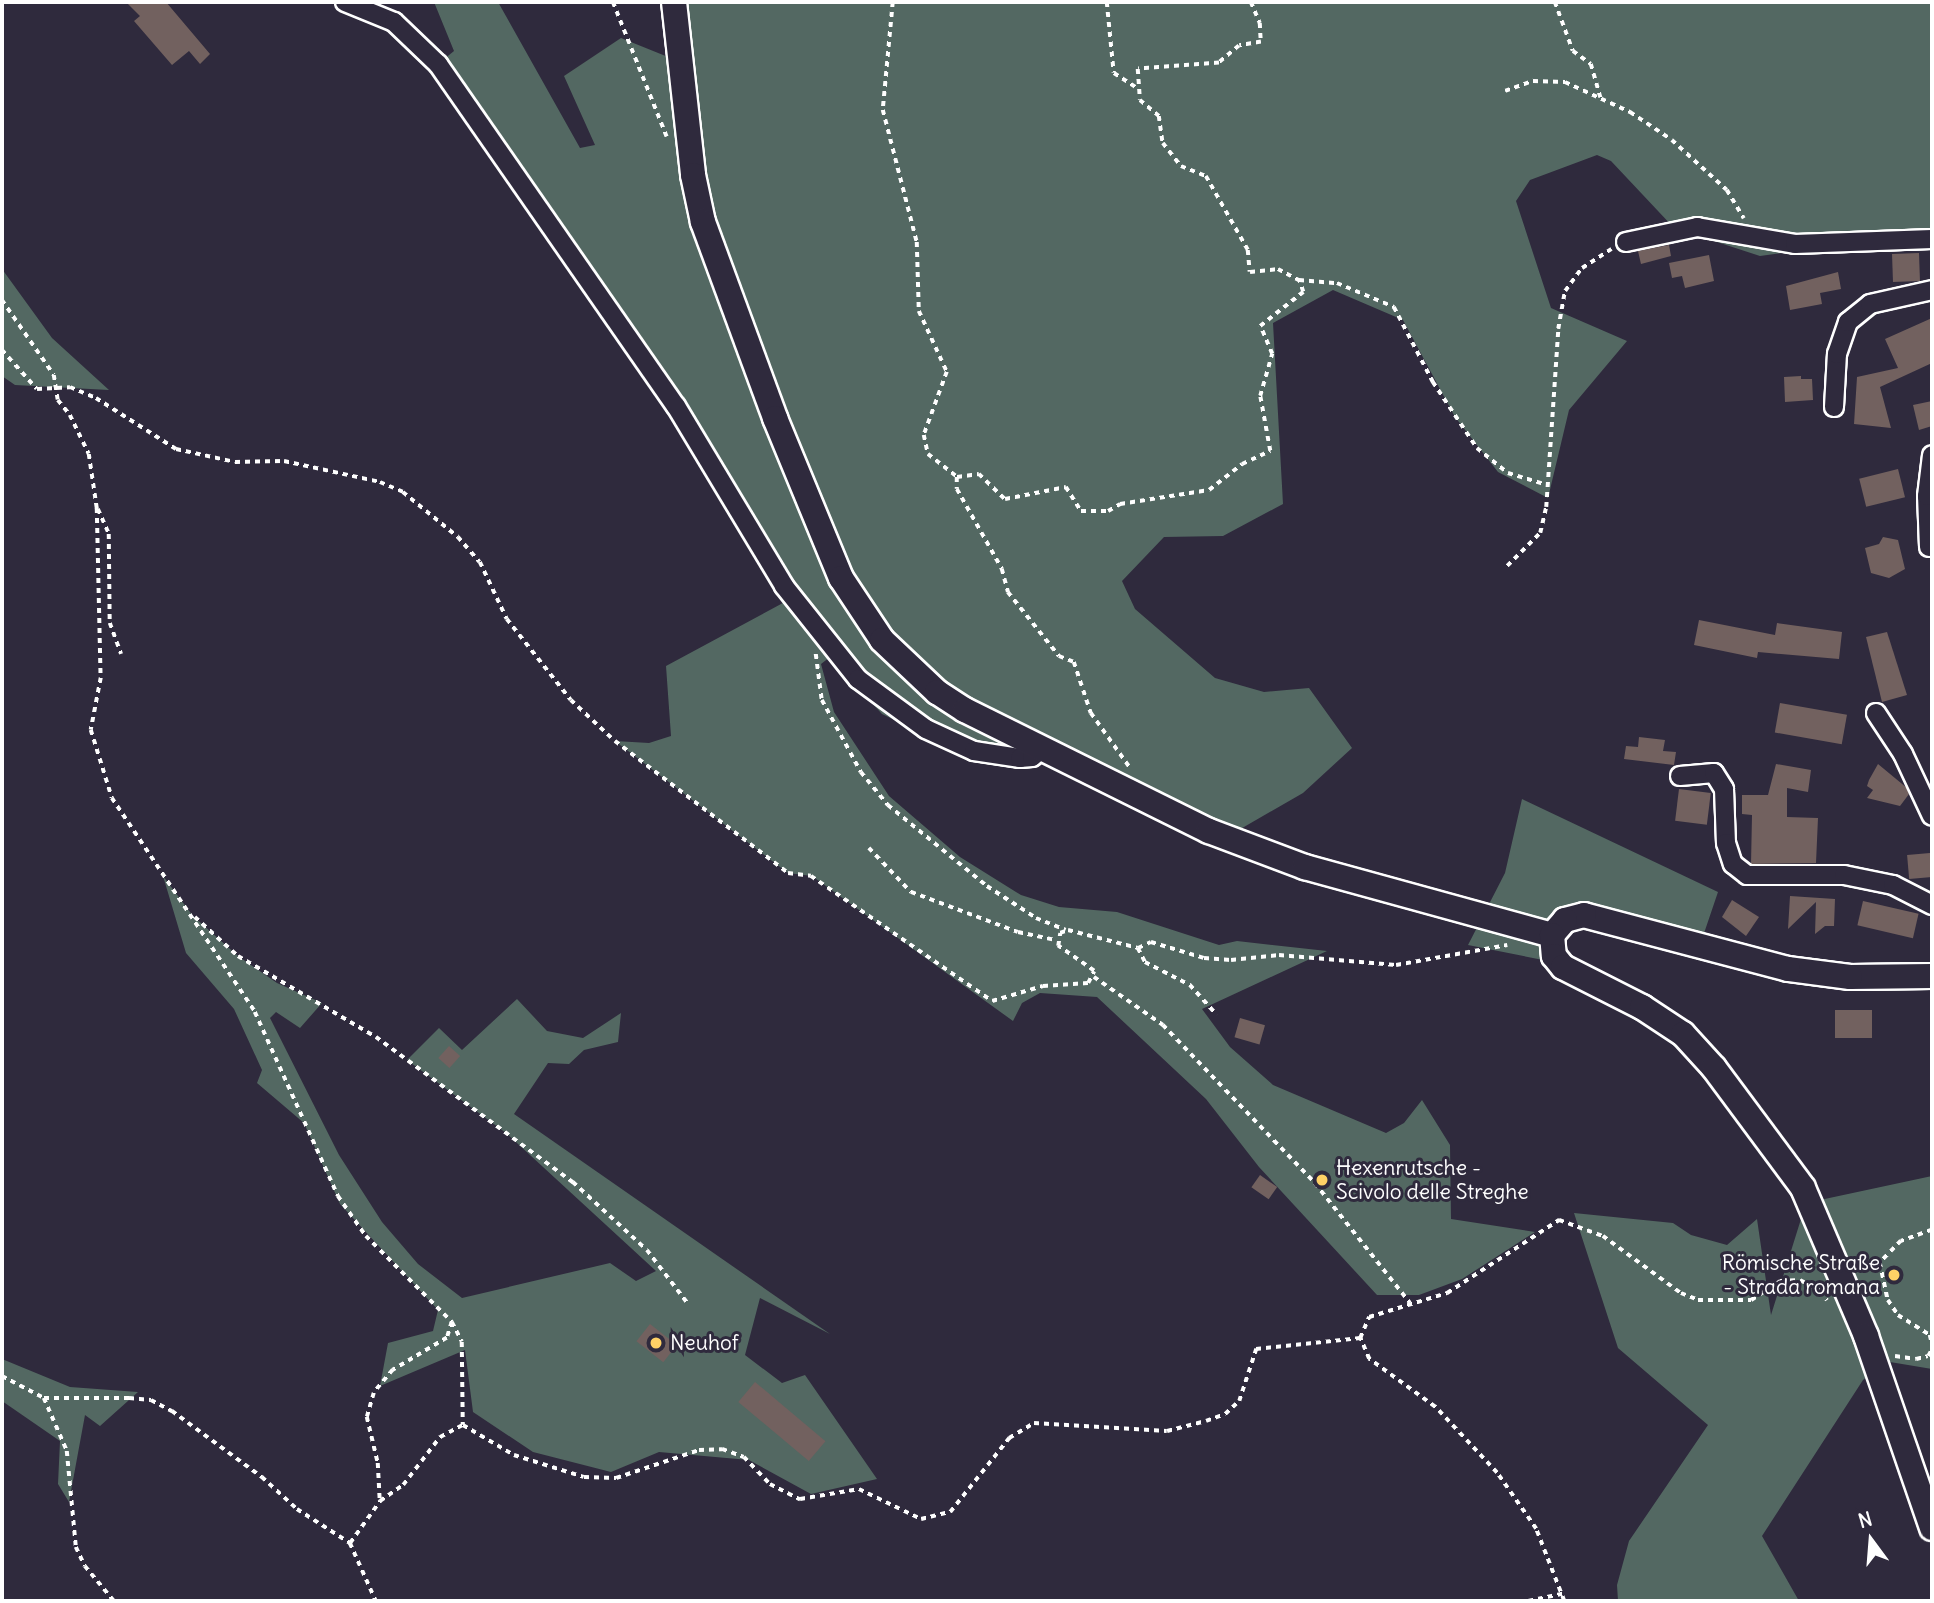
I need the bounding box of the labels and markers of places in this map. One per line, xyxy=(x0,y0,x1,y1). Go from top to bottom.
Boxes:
place label: Hexenrutsche - Scivolo delle Streghe xyxy=(1336,1155,1529,1205)
marker: Hexenrutsche - Scivolo delle Streghe xyxy=(1314,1172,1330,1188)
place label: Römische Straße - Strada romana xyxy=(1722,1250,1880,1300)
marker: Römische Straße - Strada romana xyxy=(1886,1267,1902,1283)
place label: Neuhof xyxy=(670,1330,739,1356)
marker: Neuhof xyxy=(648,1335,664,1351)

